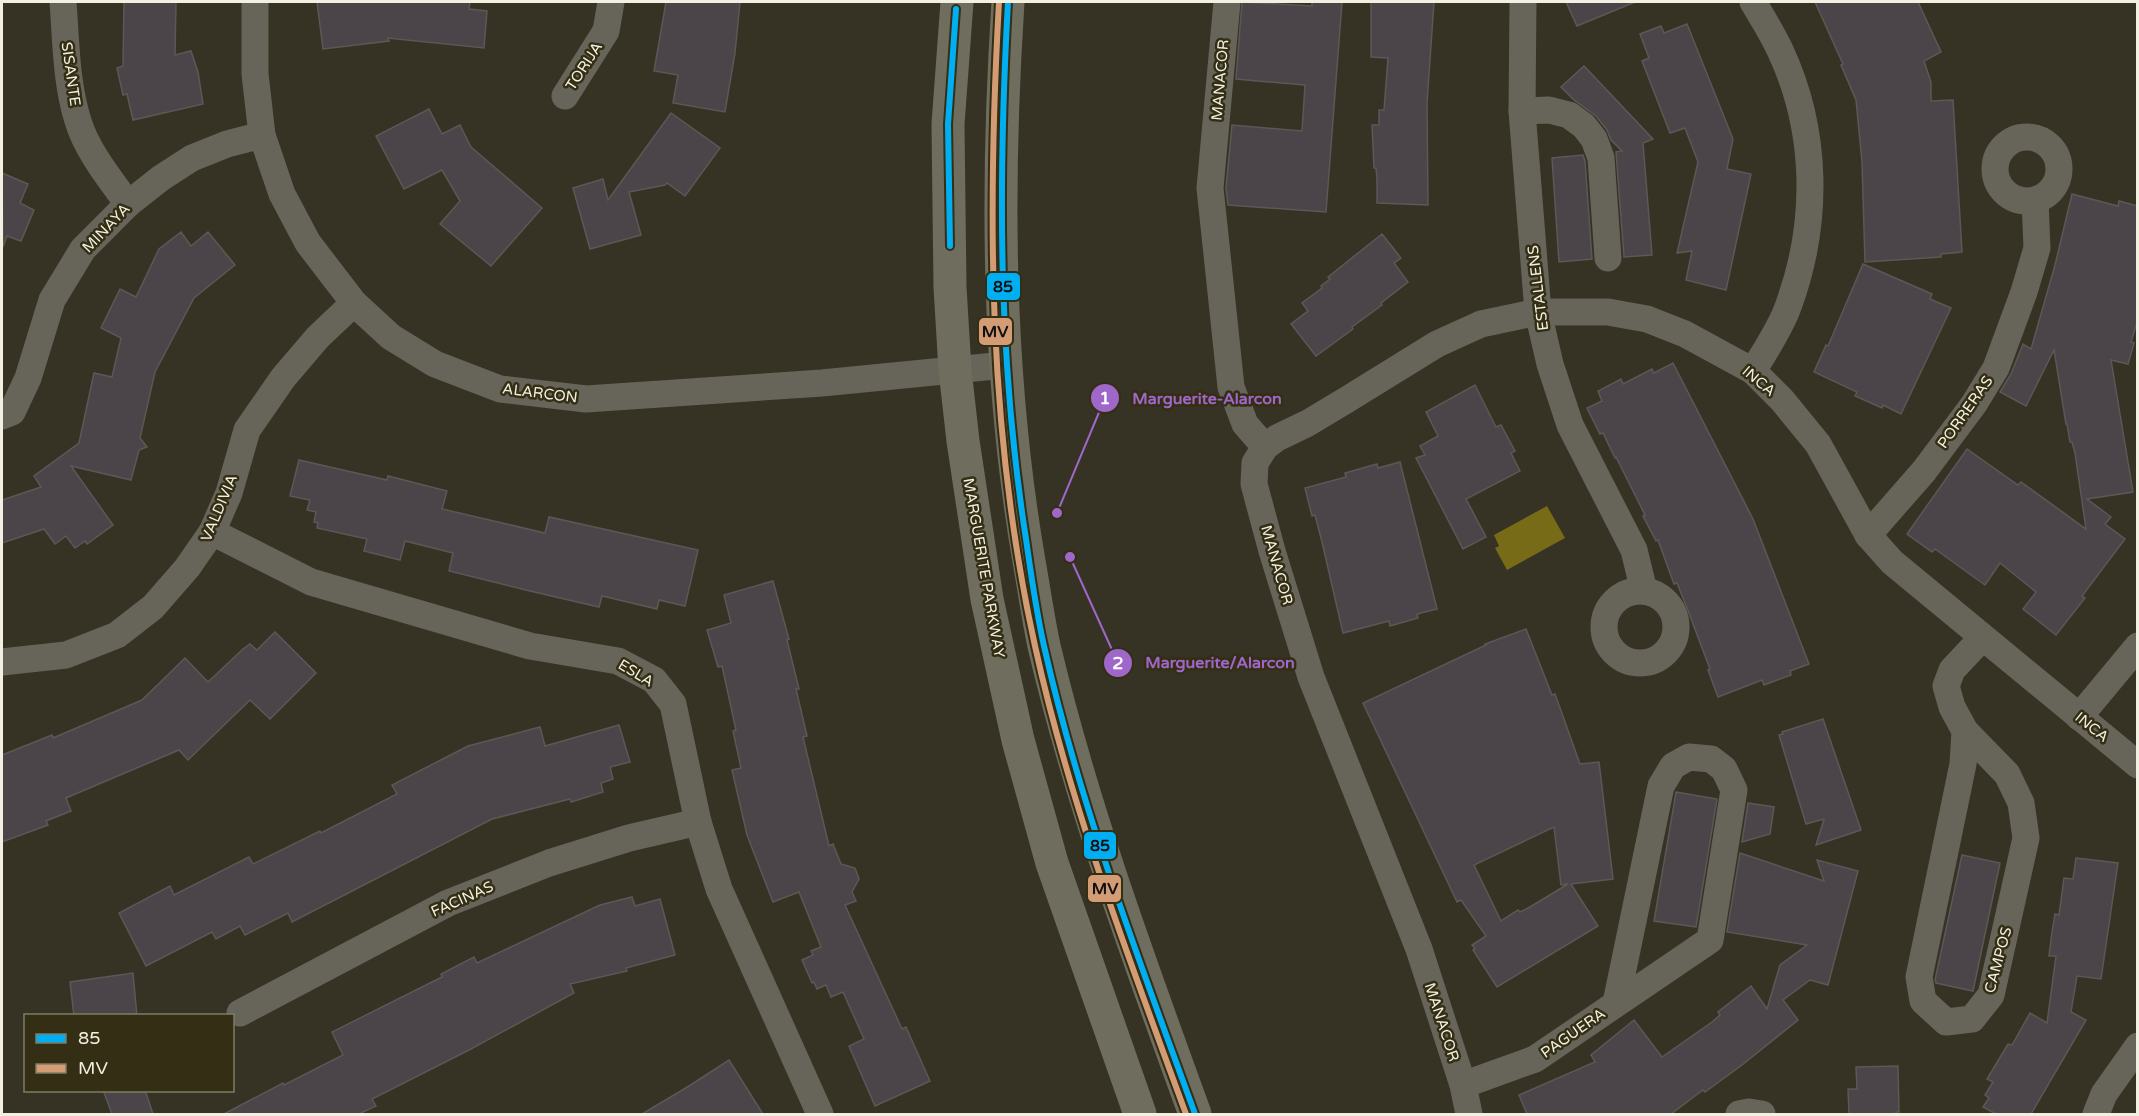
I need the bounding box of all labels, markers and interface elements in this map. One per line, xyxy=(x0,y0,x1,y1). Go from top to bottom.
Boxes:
street label: TORIJA xyxy=(562,38,606,94)
street label: MANACOR xyxy=(1207,39,1233,121)
street label: SISANTE xyxy=(58,41,84,107)
street label: MINAYA xyxy=(78,200,134,256)
street label: ESTALLENS xyxy=(1524,244,1552,332)
line badge: 85 xyxy=(986,272,1021,301)
text: 85 xyxy=(993,277,1013,297)
line badge: MV xyxy=(978,317,1013,346)
text: MV xyxy=(982,322,1009,342)
street label: INCA xyxy=(1739,362,1779,400)
street label: PORRERAS xyxy=(1933,372,1997,452)
street label: ALARCON xyxy=(501,379,579,407)
callout: Marguerite-Alarcon xyxy=(1090,381,1293,415)
text: 1 xyxy=(1099,387,1111,409)
text: Marguerite-Alarcon xyxy=(1132,389,1282,409)
street label: VALDIVIA xyxy=(197,472,241,544)
street label: MARGUERITE PARKWAY xyxy=(959,477,1009,660)
street label: MANACOR xyxy=(1257,523,1297,607)
callout: Marguerite/Alarcon xyxy=(1103,646,1307,680)
text: 2 xyxy=(1112,652,1124,674)
text: Marguerite/Alarcon xyxy=(1145,653,1295,673)
street label: ESLA xyxy=(615,655,657,691)
street label: INCA xyxy=(2072,708,2112,746)
line badge: 85 xyxy=(1083,831,1117,860)
text: 85 xyxy=(1090,836,1110,856)
line badge: MV xyxy=(1087,874,1122,903)
street label: FACINAS xyxy=(428,877,496,921)
text: MV xyxy=(1092,879,1119,899)
street label: CAMPOS xyxy=(1981,925,2015,995)
street label: MANACOR xyxy=(1421,980,1463,1064)
street label: PAGUERA xyxy=(1537,1004,1609,1062)
legend xyxy=(24,1014,234,1092)
text: 85 xyxy=(78,1027,101,1049)
text: MV xyxy=(78,1057,108,1079)

